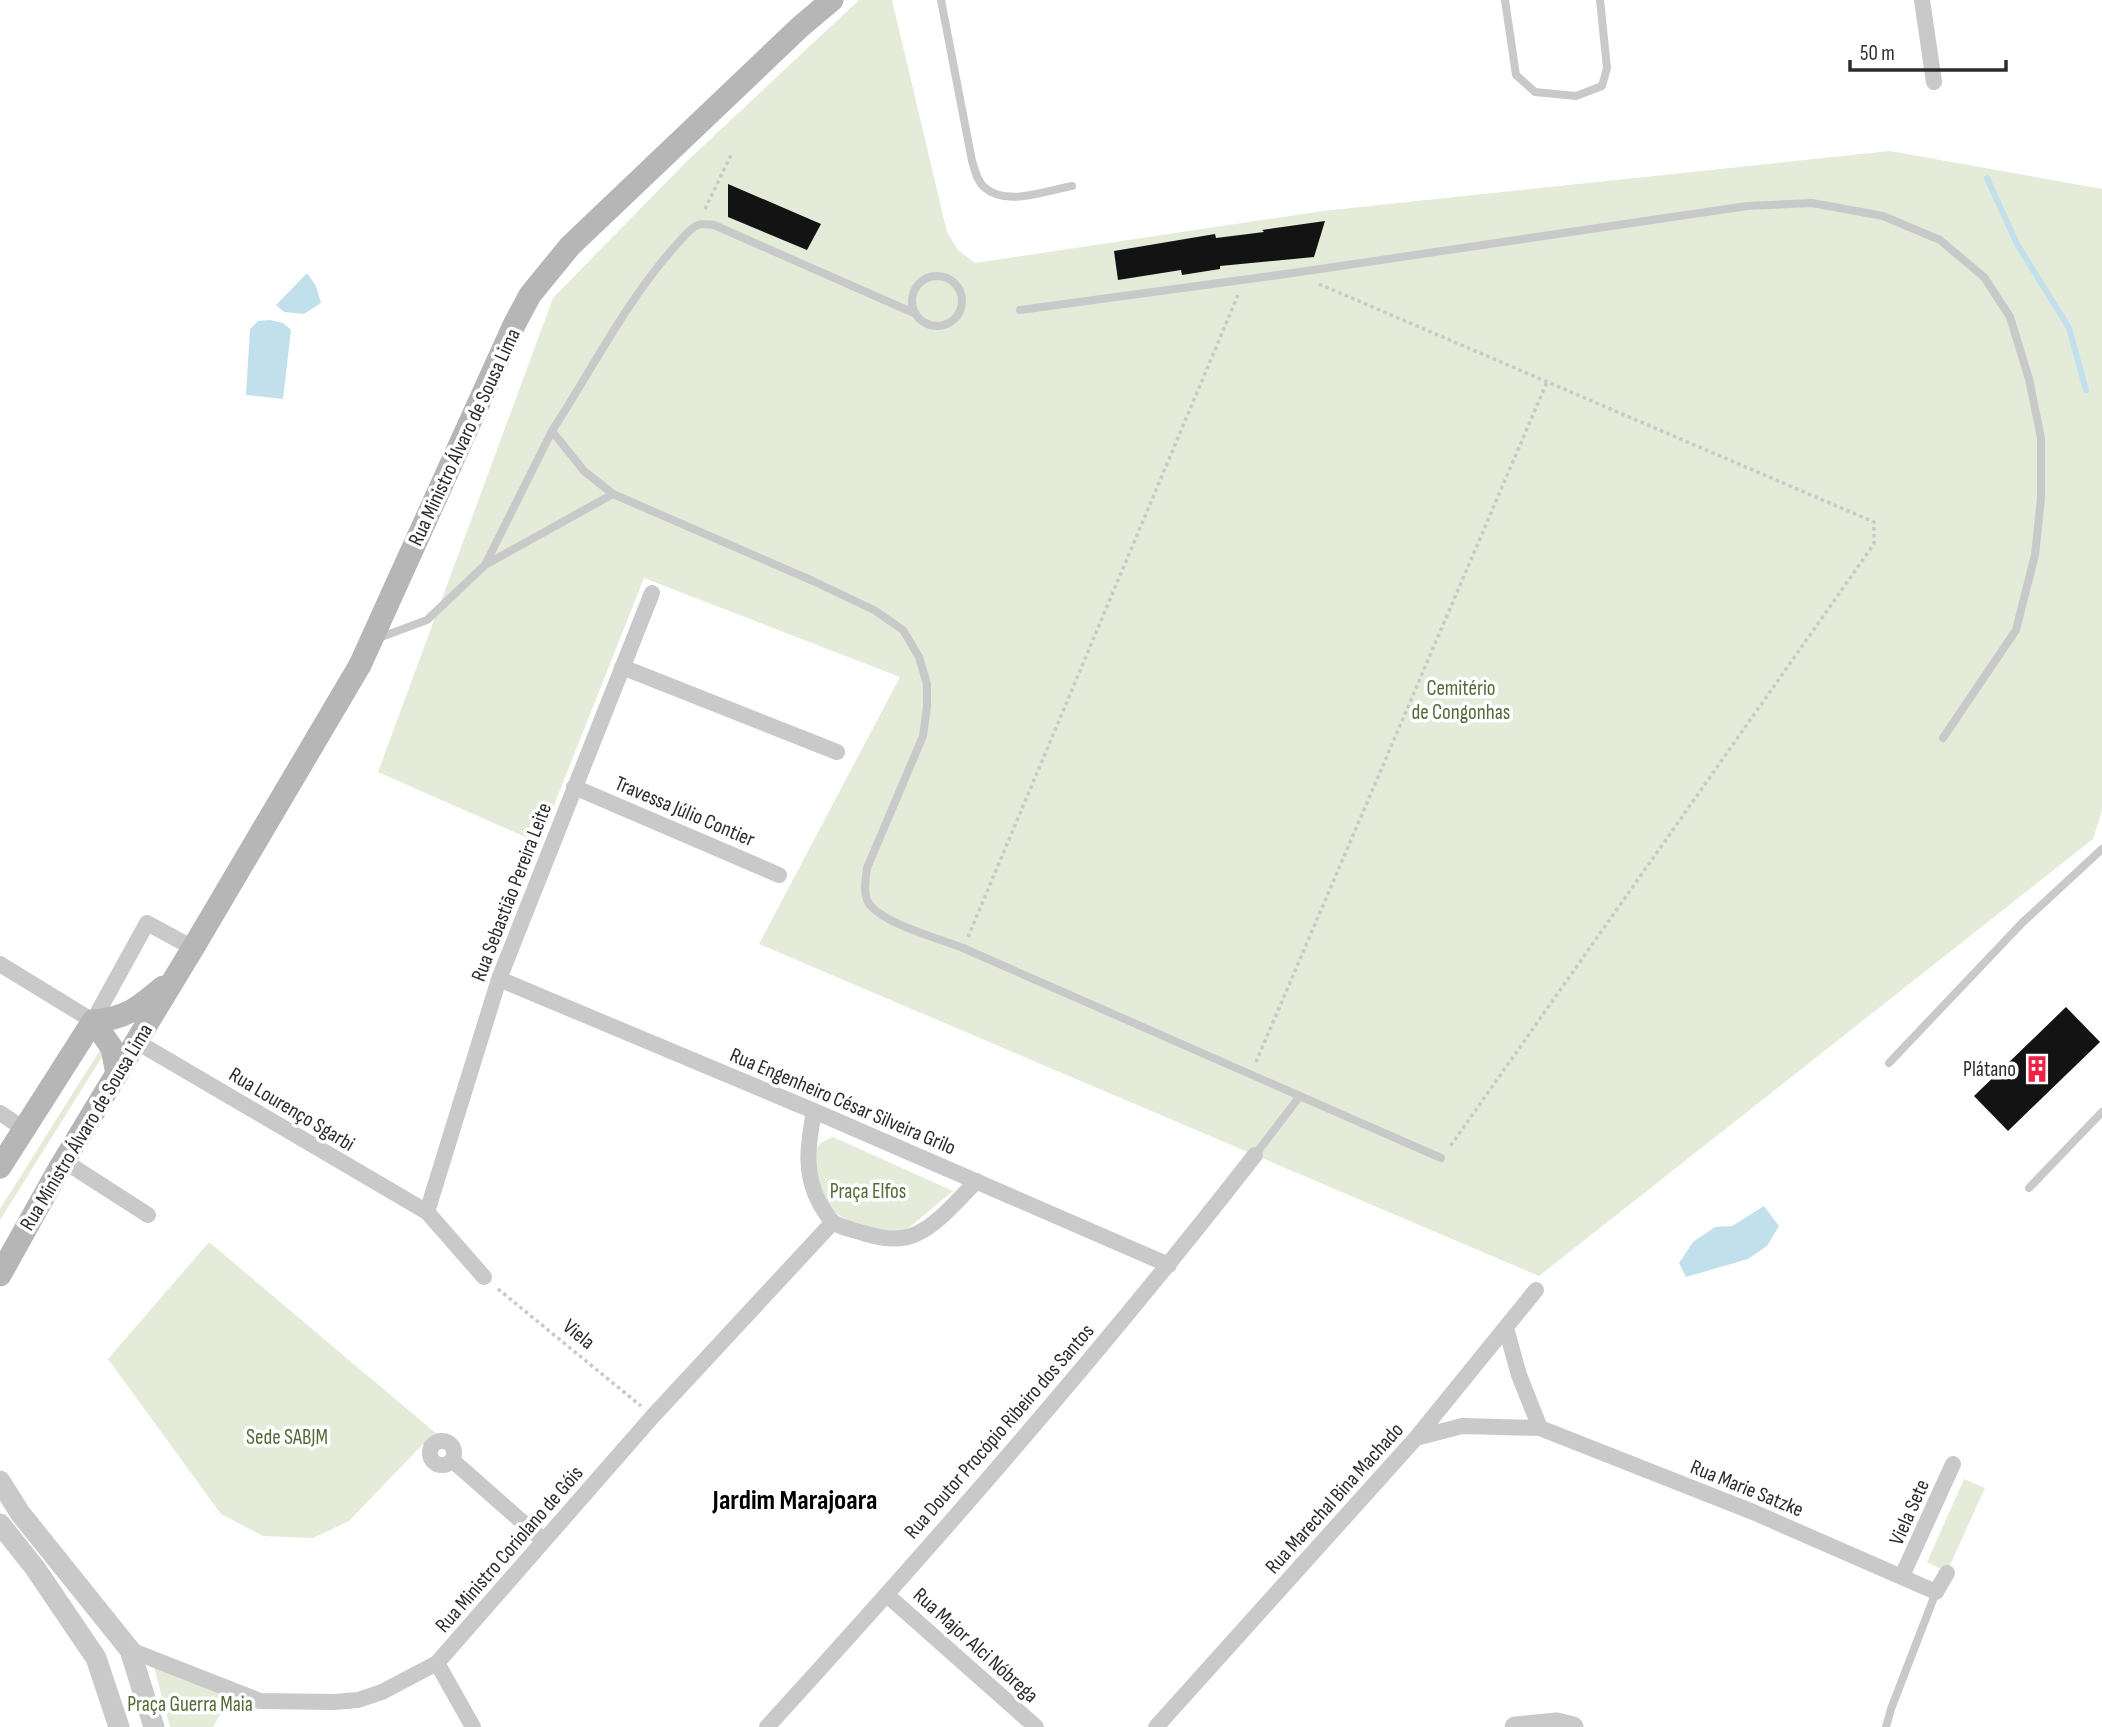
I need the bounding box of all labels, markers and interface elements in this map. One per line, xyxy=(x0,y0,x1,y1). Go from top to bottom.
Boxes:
scale bar xyxy=(1850,28,2006,72)
text: 50 m xyxy=(1860,41,1895,66)
street label: Rua Ministro Álvaro de Sousa Lima xyxy=(403,325,526,550)
park label: Cemitério de Congonhas xyxy=(1412,676,1510,725)
street label: Travessa Júlio Contier xyxy=(611,771,758,852)
street label: Rua Sebastião Pereira Leite xyxy=(466,799,557,985)
street label: Rua Ministro Álvaro de Sousa Lima xyxy=(15,1019,158,1235)
street label: Rua Engenheiro César Silveira Grilo xyxy=(726,1042,960,1160)
building icon: Plátano xyxy=(2022,1054,2052,1084)
place label: Plátano xyxy=(1963,1057,2016,1082)
street label: Rua Lourenço Sgarbi xyxy=(224,1062,359,1157)
park label: Praça Elfos xyxy=(830,1179,906,1204)
street label: Viela xyxy=(558,1314,600,1355)
street label: Rua Doutor Procópio Ribeiro dos Santos xyxy=(899,1319,1100,1544)
street label: Rua Marechal Bina Machado xyxy=(1260,1418,1409,1579)
park label: Sede SABJM xyxy=(246,1425,328,1450)
street label: Rua Marie Satzke xyxy=(1687,1454,1807,1522)
street label: Rua Ministro Coriolano de Góis xyxy=(430,1461,589,1638)
street label: Viela Sete xyxy=(1884,1476,1935,1549)
district label: Jardim Marajoara xyxy=(712,1484,877,1517)
street label: Rua Major Alci Nóbrega xyxy=(908,1583,1043,1708)
park label: Praça Guerra Maia xyxy=(127,1692,253,1717)

